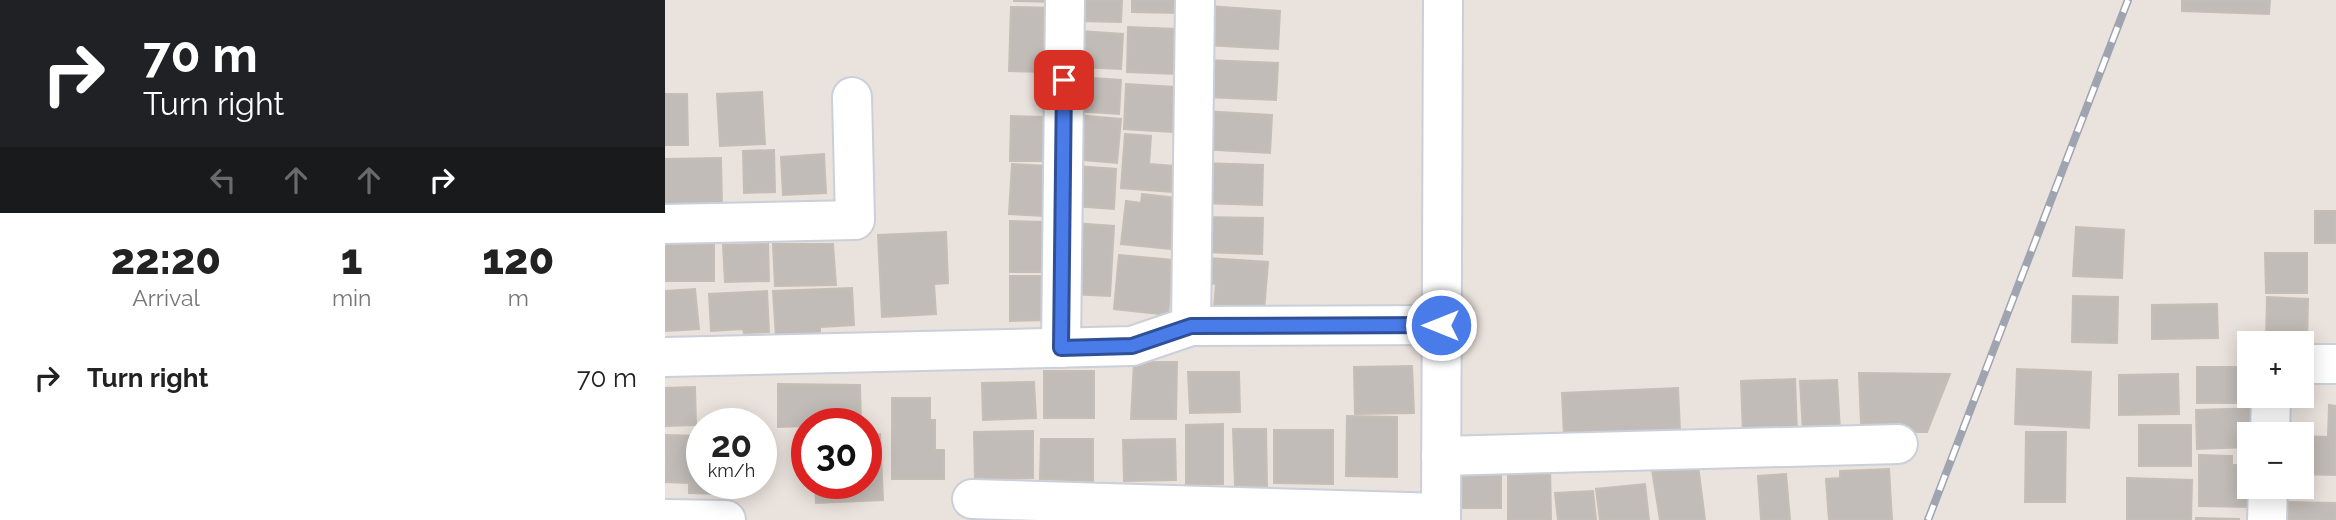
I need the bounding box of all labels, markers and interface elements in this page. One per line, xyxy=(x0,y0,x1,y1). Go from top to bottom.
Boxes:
text: 70 m xyxy=(143,26,258,83)
icon: right xyxy=(28,28,119,119)
pin xyxy=(1034,50,1094,110)
icon: arrive xyxy=(1045,61,1083,99)
text: Turn right xyxy=(143,85,284,122)
icon: left xyxy=(204,161,242,199)
icon: ahead xyxy=(277,161,315,199)
icon: ahead xyxy=(350,161,388,199)
icon: right xyxy=(423,161,461,199)
text: 22:20 xyxy=(111,235,221,284)
text: 1 xyxy=(341,235,363,284)
text: 120 xyxy=(482,235,554,284)
text: Arrival xyxy=(132,284,200,311)
text: min xyxy=(332,284,372,311)
text: m xyxy=(508,284,529,311)
position arrow xyxy=(1404,288,1478,362)
map controls xyxy=(2237,331,2314,499)
button: + xyxy=(2237,331,2314,408)
icon: right xyxy=(28,359,66,397)
text: Turn right xyxy=(87,363,208,393)
text: 70 m xyxy=(577,363,637,393)
speed limit sign: 30 xyxy=(791,408,882,499)
button: − xyxy=(2237,422,2314,499)
text: 20 xyxy=(711,424,752,465)
text: km/h xyxy=(708,460,755,481)

